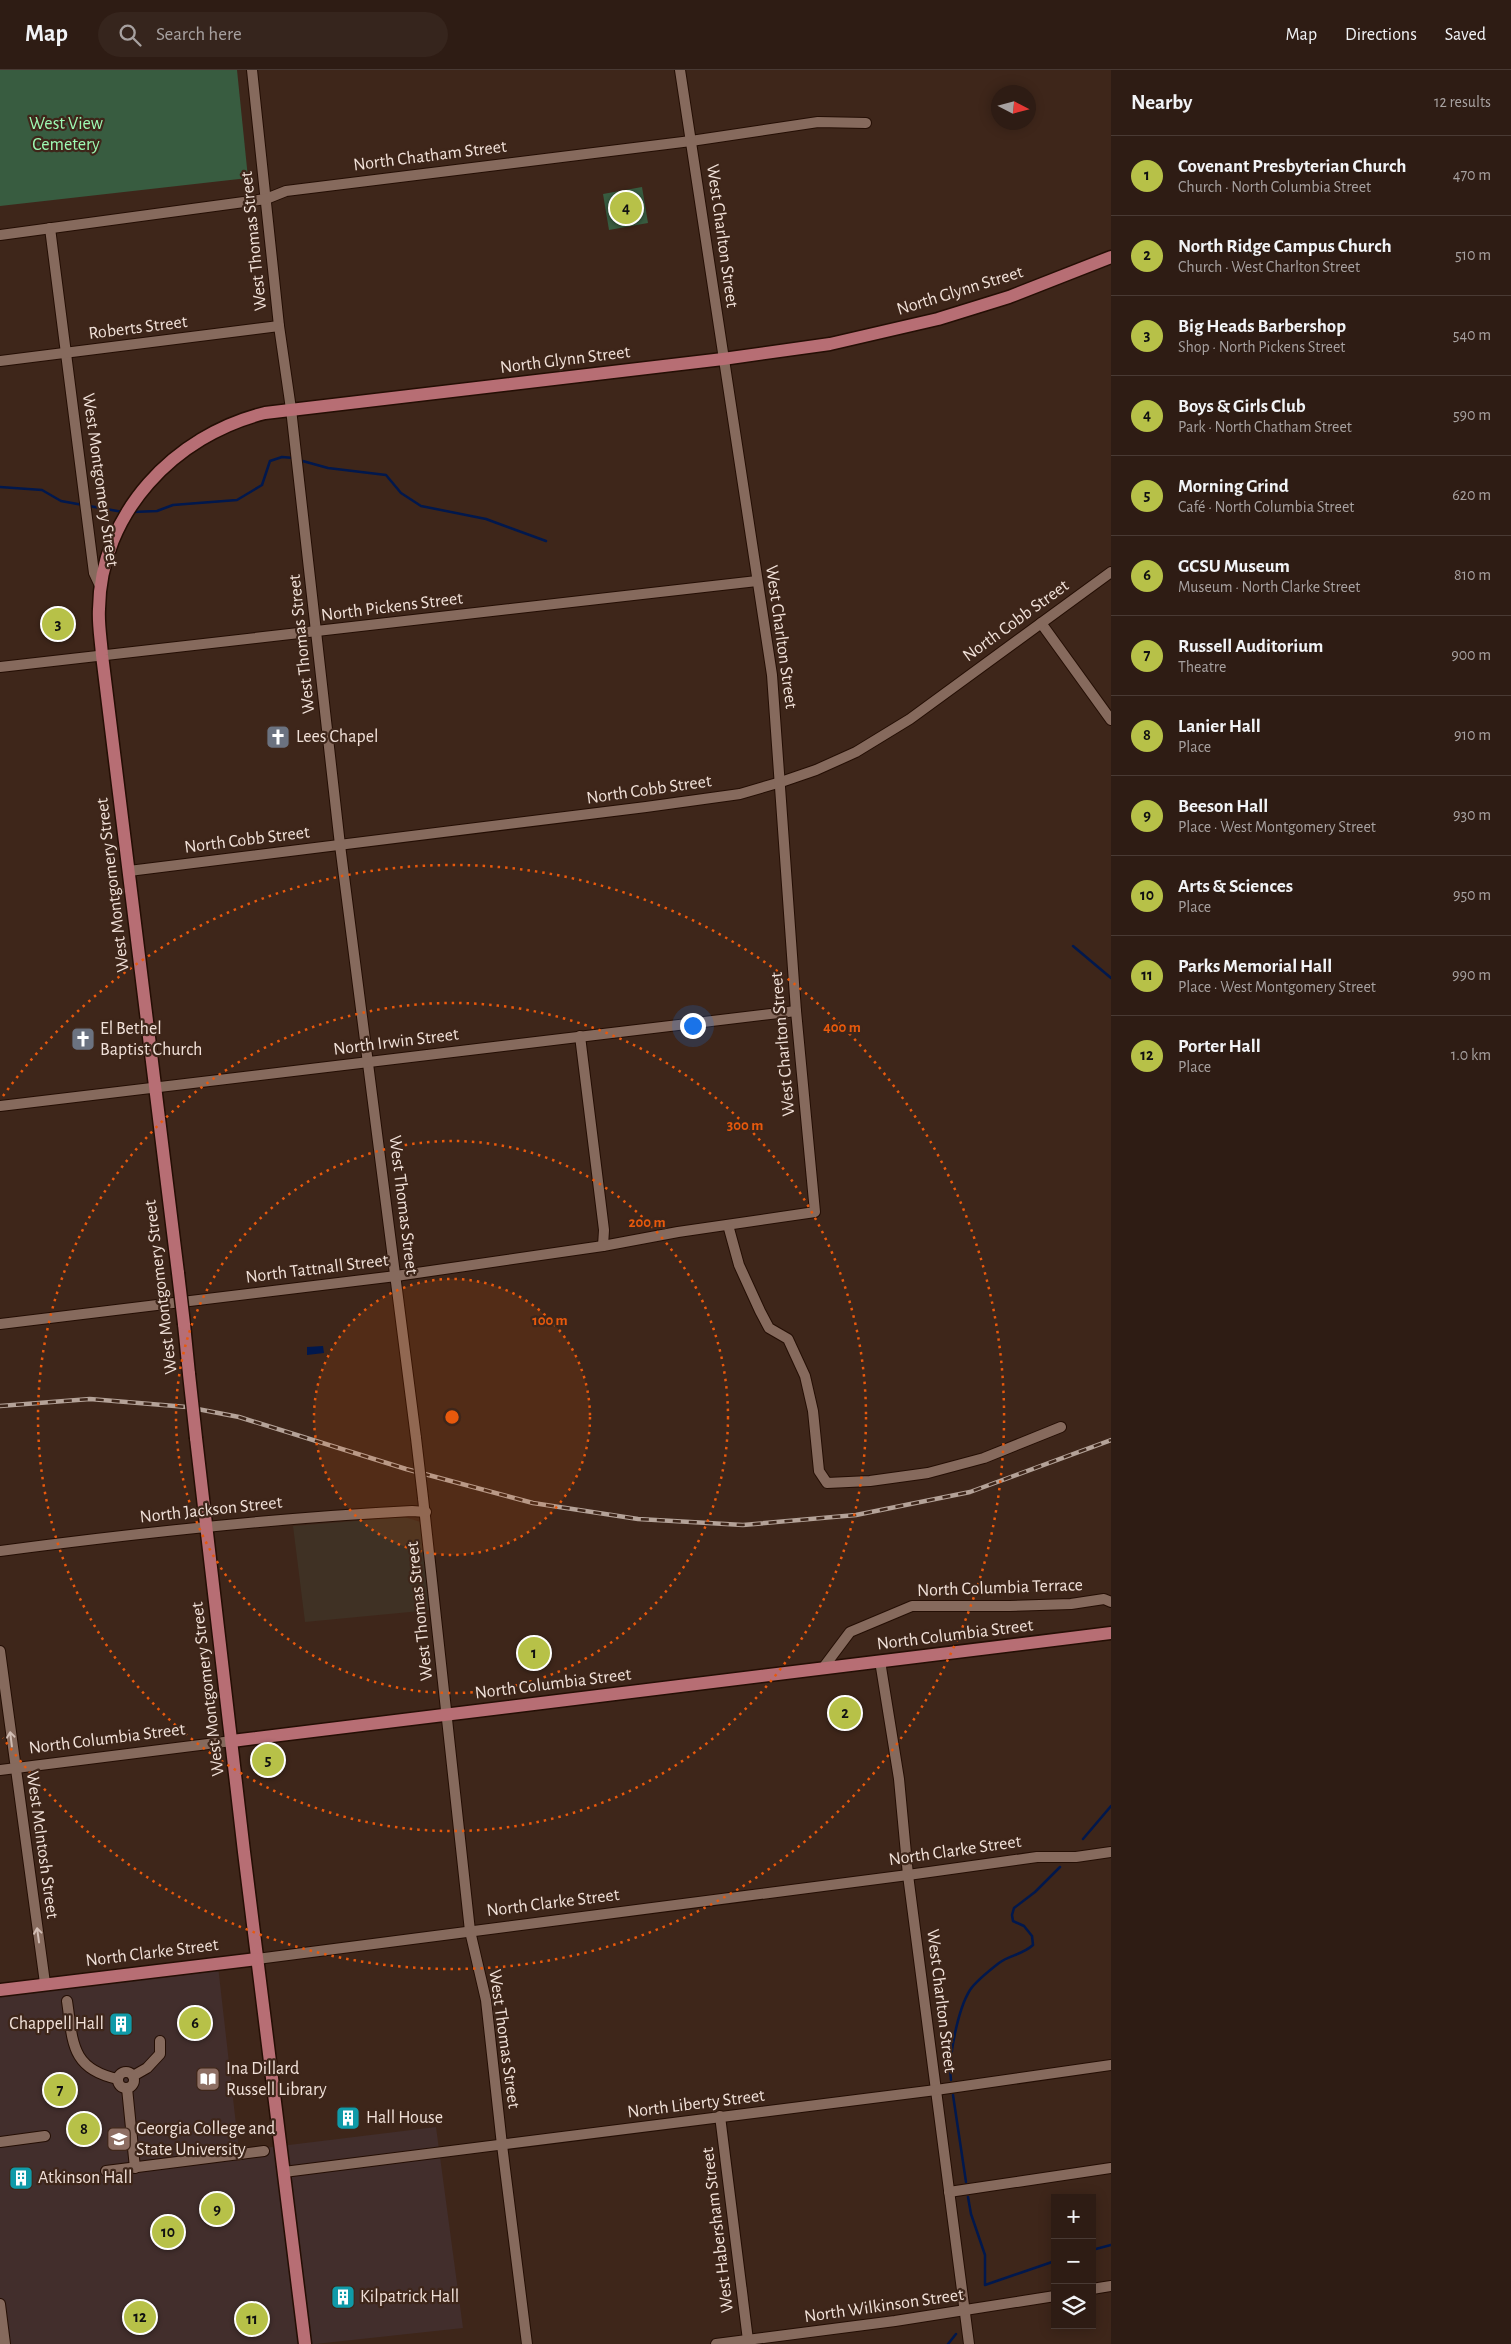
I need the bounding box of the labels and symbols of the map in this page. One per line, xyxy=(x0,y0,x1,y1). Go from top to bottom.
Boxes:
north arrow xyxy=(991,85,1036,130)
park label: West View Cemetery xyxy=(29,115,103,154)
street label: North Chatham Street xyxy=(352,138,508,174)
street label: West Charlton Street xyxy=(703,163,741,309)
street label: West Thomas Street xyxy=(238,170,270,312)
pin: 4 xyxy=(610,189,642,227)
street label: North Glynn Street xyxy=(895,263,1025,319)
street label: Roberts Street xyxy=(88,313,189,343)
street label: North Glynn Street xyxy=(499,343,631,377)
street label: West Montgomery Street xyxy=(79,392,121,568)
street label: West Charlton Street xyxy=(762,564,800,710)
street label: West Thomas Street xyxy=(286,573,318,715)
street label: North Cobb Street xyxy=(960,576,1073,665)
street label: North Pickens Street xyxy=(320,589,464,625)
pin: 3 xyxy=(42,605,74,643)
church icon: Lees Chapel xyxy=(265,724,291,750)
place label: Lees Chapel xyxy=(296,728,378,746)
street label: North Cobb Street xyxy=(585,772,713,808)
street label: West Montgomery Street xyxy=(93,797,133,973)
street label: North Cobb Street xyxy=(183,823,311,857)
street label: West Charlton Street xyxy=(768,971,798,1117)
your location xyxy=(680,1013,706,1039)
place label: El Bethel Baptist Church xyxy=(100,1020,202,1059)
text: 400 m xyxy=(823,1020,861,1035)
street label: North Irwin Street xyxy=(332,1025,460,1059)
church icon: El Bethel Baptist Church xyxy=(70,1026,96,1052)
text: 300 m xyxy=(727,1118,763,1133)
street label: West Thomas Street xyxy=(386,1134,421,1276)
street label: West Montgomery Street xyxy=(141,1199,181,1375)
text: 200 m xyxy=(628,1215,666,1230)
street label: North Tattnall Street xyxy=(245,1251,390,1287)
text: 100 m xyxy=(532,1313,568,1328)
centre of rings xyxy=(443,1408,461,1426)
street label: North Jackson Street xyxy=(139,1494,283,1526)
street label: West Thomas Street xyxy=(404,1540,436,1682)
street label: North Columbia Terrace xyxy=(917,1576,1083,1600)
street label: West Montgomery Street xyxy=(188,1601,228,1777)
street label: North Columbia Street xyxy=(876,1616,1034,1654)
pin: 1 xyxy=(518,1634,550,1672)
street label: North Columbia Street xyxy=(474,1665,632,1703)
pin: 2 xyxy=(829,1694,861,1732)
street label: North Columbia Street xyxy=(28,1720,186,1758)
one-way arrow xyxy=(6,1732,16,1748)
pin: 5 xyxy=(252,1741,284,1779)
street label: West McIntosh Street xyxy=(23,1770,61,1920)
street label: North Clarke Street xyxy=(887,1833,1023,1869)
street label: North Clarke Street xyxy=(485,1886,621,1920)
one-way arrow xyxy=(33,1927,43,1943)
street label: West Charlton Street xyxy=(923,1928,959,2074)
street label: North Clarke Street xyxy=(84,1936,220,1970)
street label: West Thomas Street xyxy=(485,1968,523,2110)
pin: 6 xyxy=(179,2004,211,2042)
building icon: Chappell Hall xyxy=(108,2011,134,2037)
place label: Chappell Hall xyxy=(9,2015,104,2033)
place label: Ina Dillard Russell Library xyxy=(226,2060,327,2099)
library icon: Ina Dillard Russell Library xyxy=(195,2066,221,2092)
pin: 7 xyxy=(44,2071,76,2109)
street label: North Liberty Street xyxy=(626,2087,766,2121)
building icon: Hall House xyxy=(335,2105,361,2131)
place label: Hall House xyxy=(366,2109,443,2127)
pin: 8 xyxy=(68,2110,100,2148)
place label: Georgia College and State University xyxy=(136,2120,275,2159)
school or university icon: Georgia College and State University xyxy=(106,2126,132,2152)
street label: West Habersham Street xyxy=(699,2146,737,2314)
building icon: Atkinson Hall xyxy=(8,2165,34,2191)
place label: Atkinson Hall xyxy=(38,2169,132,2187)
pin: 9 xyxy=(201,2190,233,2228)
pin: 10 xyxy=(152,2213,184,2251)
building icon: Kilpatrick Hall xyxy=(330,2284,356,2310)
street label: North Wilkinson Street xyxy=(803,2286,965,2326)
place label: Kilpatrick Hall xyxy=(360,2288,459,2306)
pin: 12 xyxy=(124,2298,156,2336)
pin: 11 xyxy=(236,2300,268,2338)

